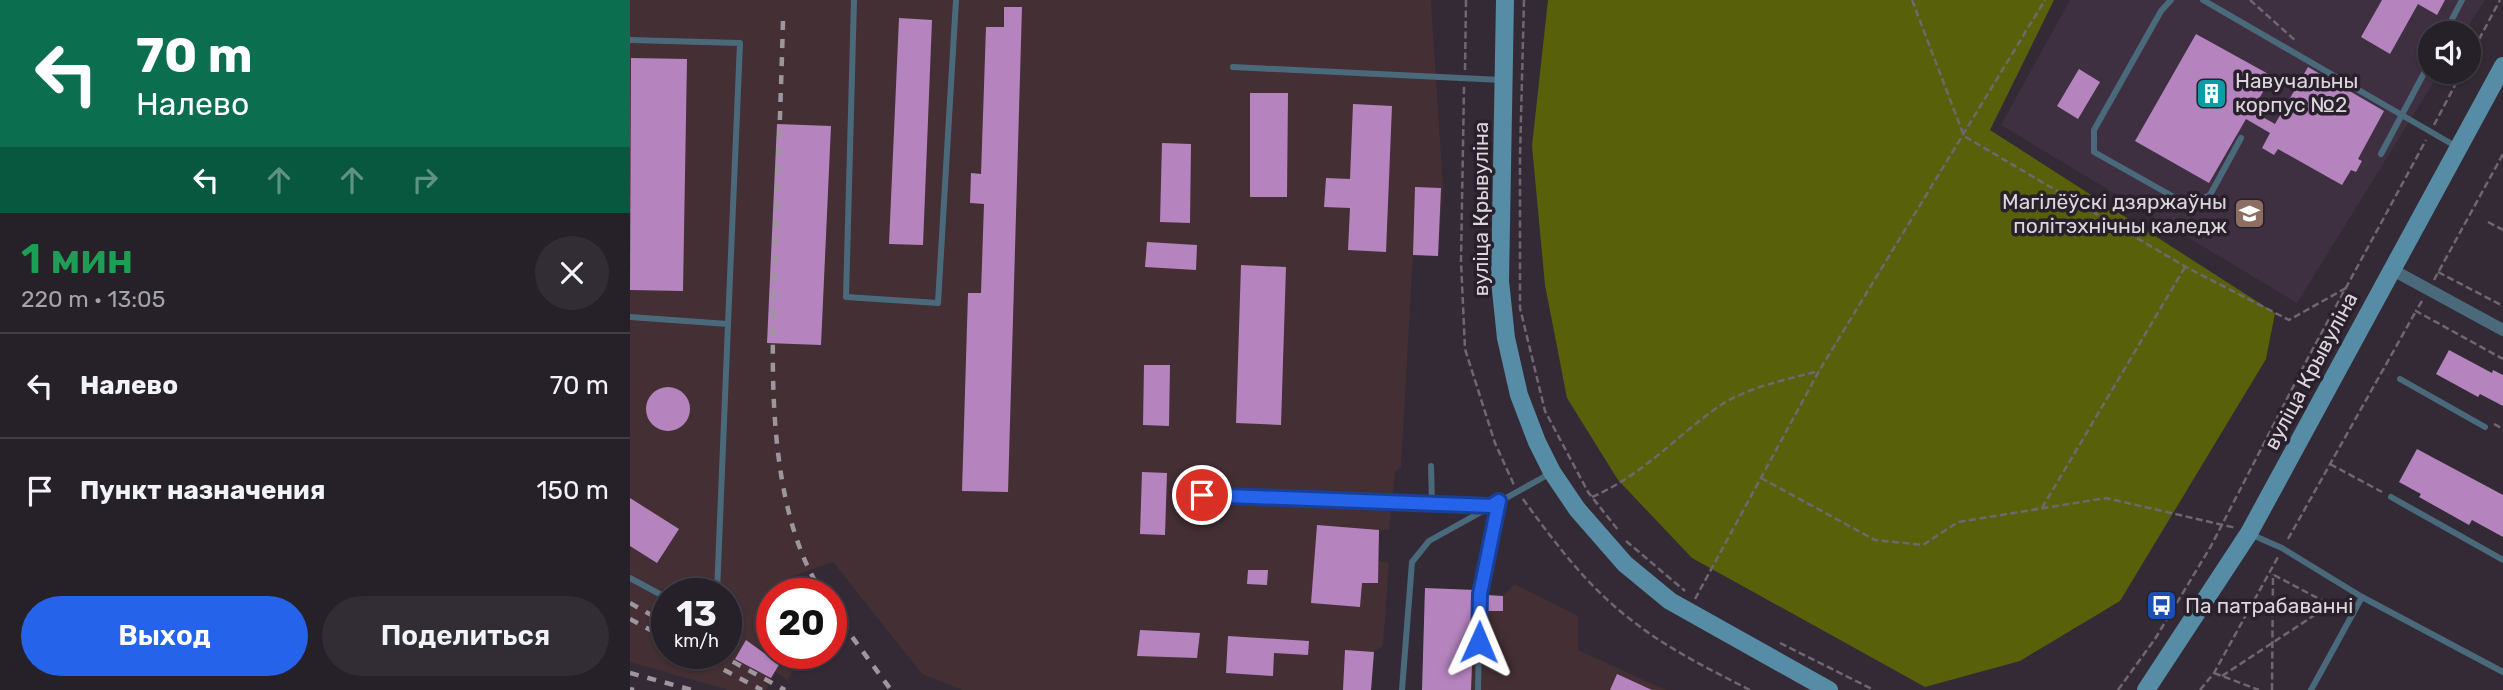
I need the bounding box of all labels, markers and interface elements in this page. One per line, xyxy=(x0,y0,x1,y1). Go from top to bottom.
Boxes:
map controls xyxy=(2418,21,2481,84)
button: sound xyxy=(2418,21,2481,84)
text: 70 m xyxy=(136,26,253,84)
icon: left xyxy=(21,28,112,119)
place label: Навучальны корпус №2 xyxy=(2235,68,2358,117)
building icon: Навучальны корпус №2 xyxy=(2195,76,2229,110)
text: Налево xyxy=(136,85,249,123)
street label: вуліца Крывуліна xyxy=(1468,122,1493,296)
icon: left xyxy=(187,161,225,199)
icon: ahead xyxy=(260,161,298,199)
icon: ahead xyxy=(333,161,371,199)
icon: right xyxy=(406,161,444,199)
place label: Магілёўскі дзяржаўны політэхнічны каледж xyxy=(2002,189,2227,238)
school or university icon: Магілёўскі дзяржаўны політэхнічны каледж xyxy=(2233,197,2267,231)
text: 1 мин xyxy=(21,234,133,284)
button: close xyxy=(535,236,609,310)
text: 220 m · 13:05 xyxy=(21,285,165,313)
street label: вуліца Крывуліна xyxy=(2259,288,2363,454)
icon: left xyxy=(21,367,59,405)
text: Налево xyxy=(80,370,178,401)
text: 70 m xyxy=(550,370,609,401)
pin xyxy=(1172,465,1232,525)
icon: arrive xyxy=(21,472,59,510)
text: Пункт назначения xyxy=(80,475,325,506)
text: 150 m xyxy=(536,475,609,506)
icon: arrive xyxy=(1183,476,1221,514)
speed limit sign: 20 xyxy=(756,578,847,669)
bus stop icon: Па патрабаванні xyxy=(2145,589,2179,623)
text: 13 xyxy=(676,593,717,635)
place label: Па патрабаванні xyxy=(2185,593,2353,618)
button: Выход xyxy=(21,596,308,676)
button: Поделиться xyxy=(322,596,609,676)
position arrow xyxy=(1442,605,1516,679)
text: km/h xyxy=(674,630,719,652)

